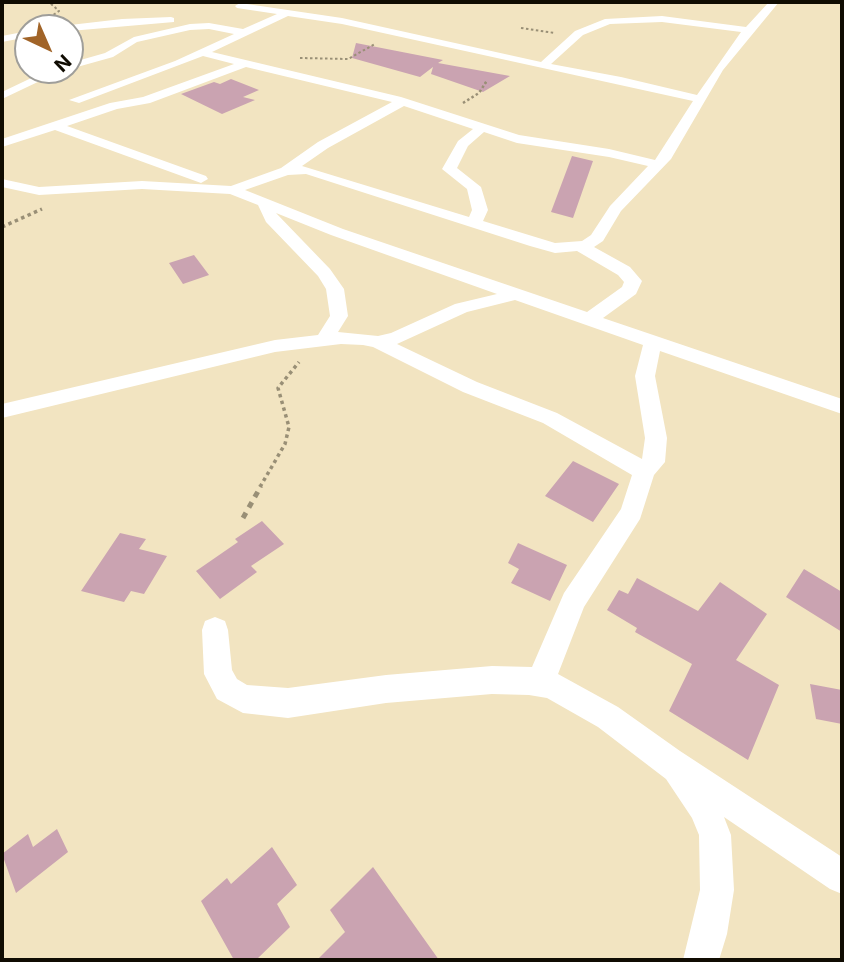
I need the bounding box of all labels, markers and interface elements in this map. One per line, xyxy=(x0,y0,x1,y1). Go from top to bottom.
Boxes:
north arrow xyxy=(14,14,84,84)
text: N xyxy=(49,50,76,76)

